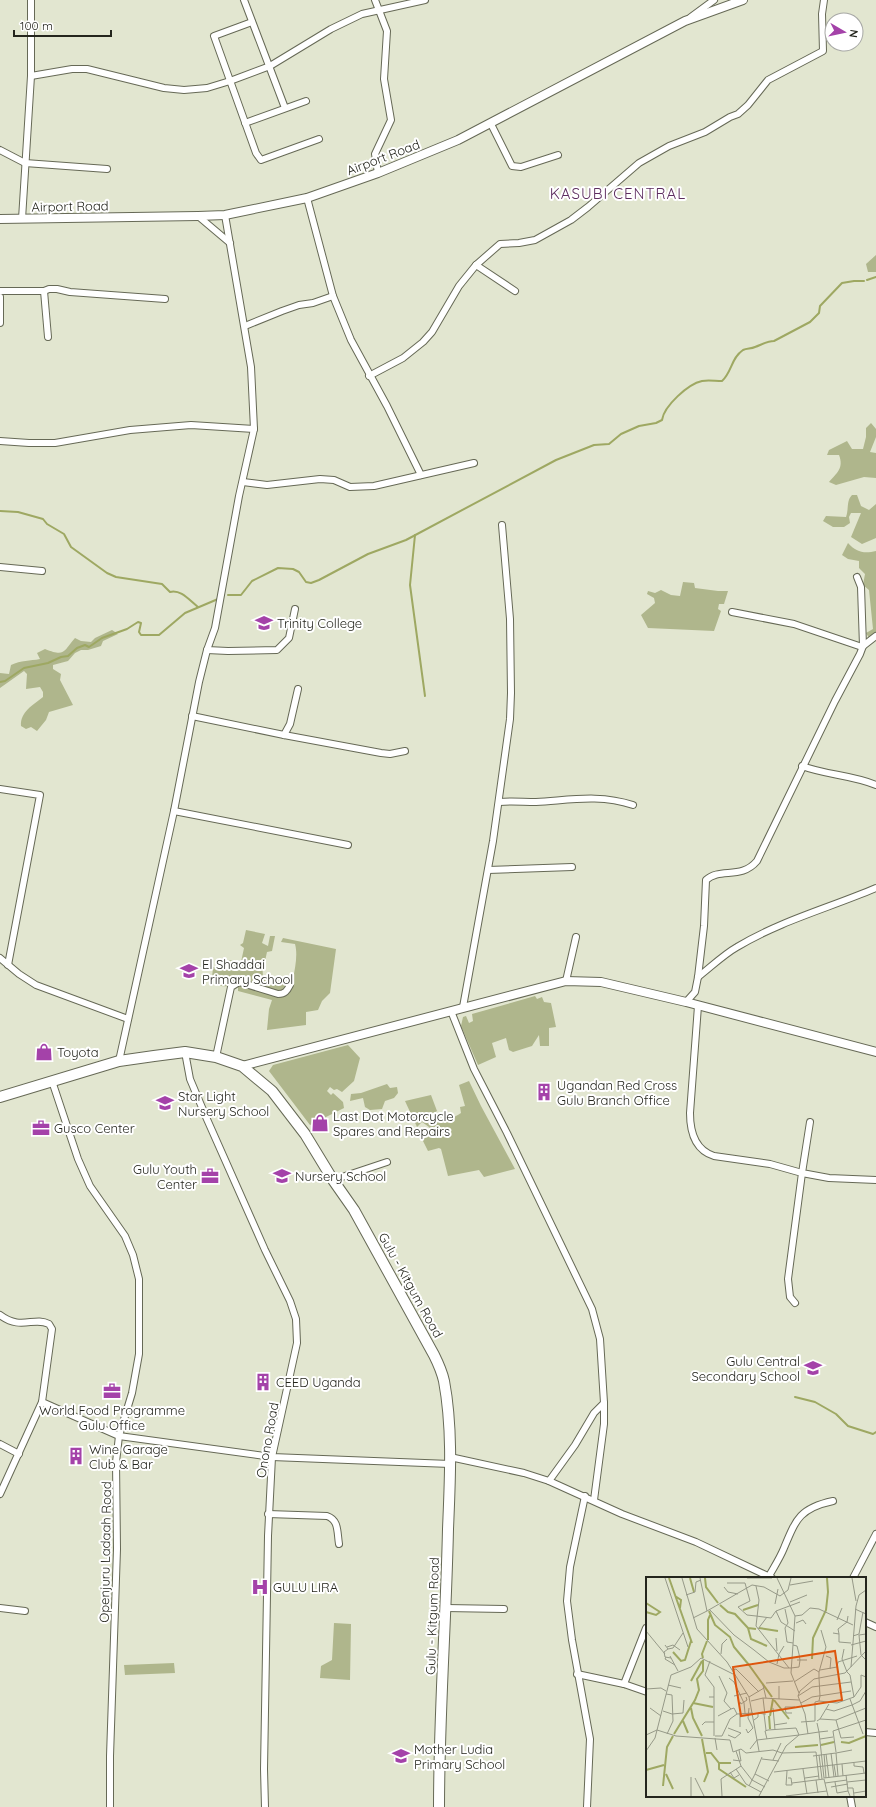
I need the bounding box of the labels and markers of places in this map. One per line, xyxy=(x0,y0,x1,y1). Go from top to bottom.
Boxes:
school or university icon: Trinity College xyxy=(254,613,274,633)
place label: Trinity College xyxy=(277,615,362,631)
place label: El Shaddai Primary School xyxy=(202,956,293,987)
school or university icon: El Shaddai Primary School xyxy=(179,961,199,981)
shop icon: Toyota xyxy=(34,1042,54,1062)
place label: Toyota xyxy=(57,1044,99,1060)
place label: Ugandan Red Cross Gulu Branch Office xyxy=(557,1077,677,1108)
building icon: Ugandan Red Cross Gulu Branch Office xyxy=(534,1082,554,1102)
place label: Star Light Nursery School xyxy=(178,1088,269,1119)
school or university icon: Star Light Nursery School xyxy=(155,1093,175,1113)
place label: Last Dot Motorcycle Spares and Repairs xyxy=(333,1108,454,1139)
shop icon: Last Dot Motorcycle Spares and Repairs xyxy=(310,1113,330,1133)
office icon: Gusco Center xyxy=(31,1118,51,1138)
place label: Gusco Center xyxy=(54,1120,135,1136)
place label: Gulu Youth Center xyxy=(133,1161,197,1192)
office icon: Gulu Youth Center xyxy=(200,1166,220,1186)
school or university icon: Nursery School xyxy=(272,1166,292,1186)
place label: Nursery School xyxy=(295,1168,386,1184)
place label: Gulu Central Secondary School xyxy=(691,1353,800,1384)
school or university icon: Gulu Central Secondary School xyxy=(803,1358,823,1378)
building icon: CEED Uganda xyxy=(253,1372,273,1392)
place label: CEED Uganda xyxy=(276,1374,361,1390)
office icon: World Food Programme Gulu Office xyxy=(102,1381,122,1401)
place label: World Food Programme Gulu Office xyxy=(39,1402,185,1433)
place label: Wine Garage Club & Bar xyxy=(89,1441,168,1472)
building icon: Wine Garage Club & Bar xyxy=(66,1446,86,1466)
hospital icon: GULU LIRA xyxy=(250,1577,270,1597)
place label: GULU LIRA xyxy=(273,1579,339,1595)
place label: Mother Ludia Primary School xyxy=(414,1741,505,1772)
school or university icon: Mother Ludia Primary School xyxy=(391,1746,411,1766)

